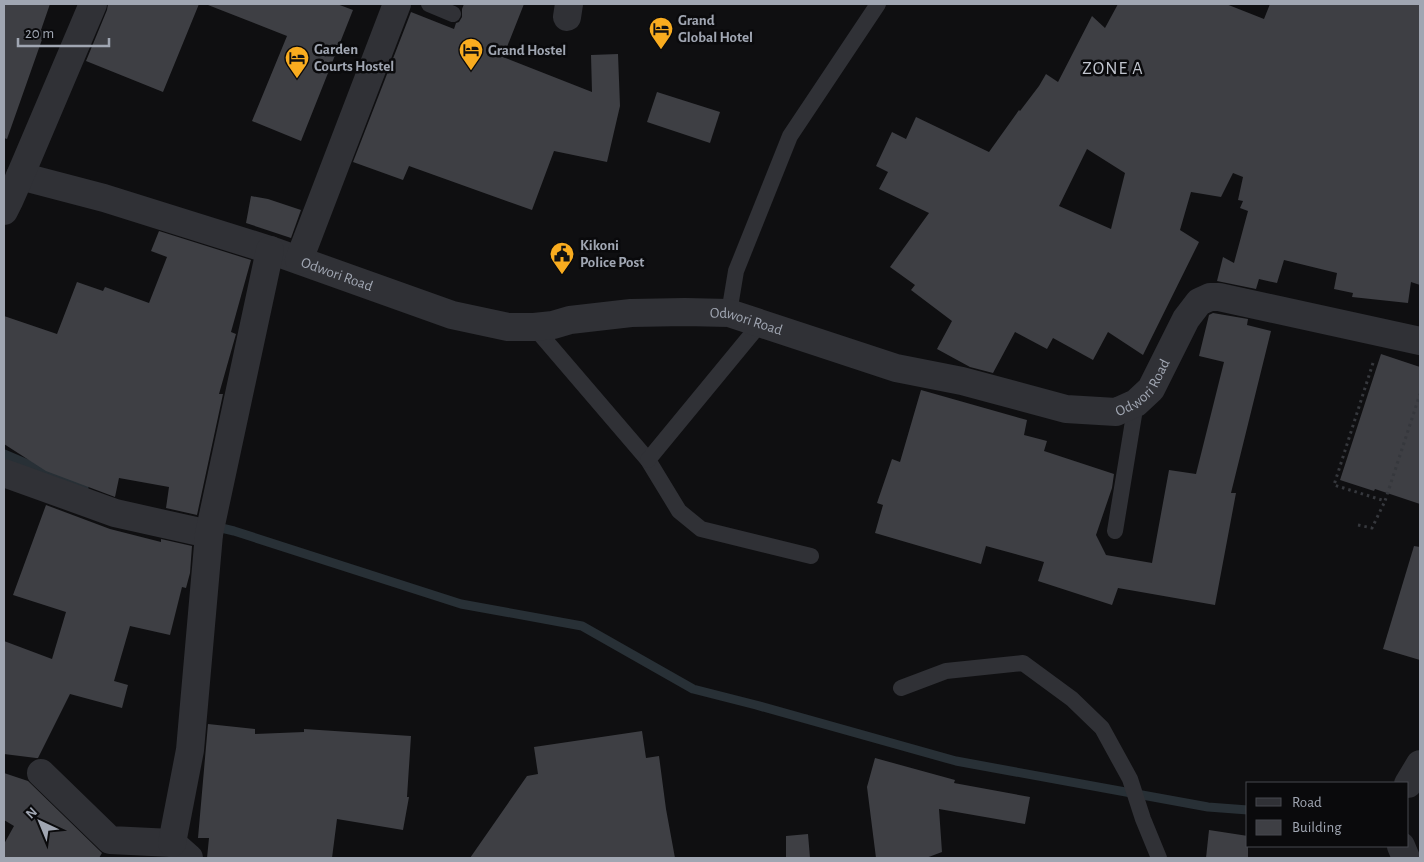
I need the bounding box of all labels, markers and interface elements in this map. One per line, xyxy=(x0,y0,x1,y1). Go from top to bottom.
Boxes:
place label: Grand Global Hotel xyxy=(678,13,753,45)
scale bar xyxy=(18,15,109,47)
hotel icon: Grand Global Hotel xyxy=(648,16,674,50)
text: 20 m xyxy=(25,26,54,41)
hotel icon: Grand Hostel xyxy=(458,37,484,71)
place label: Garden Courts Hostel xyxy=(314,42,394,74)
place label: Grand Hostel xyxy=(488,43,566,58)
hotel icon: Garden Courts Hostel xyxy=(284,45,310,79)
district label: ZONE A xyxy=(1082,60,1144,78)
place label: Kikoni Police Post xyxy=(580,238,644,270)
public building icon: Kikoni Police Post xyxy=(549,241,575,275)
street label: Odwori Road xyxy=(299,255,375,294)
street label: Odwori Road xyxy=(710,306,785,338)
street label: Odwori Road xyxy=(1113,356,1173,419)
legend xyxy=(1246,782,1409,847)
text: Road xyxy=(1292,795,1322,810)
north arrow xyxy=(15,797,65,847)
text: N xyxy=(23,805,40,822)
text: Building xyxy=(1292,820,1342,835)

